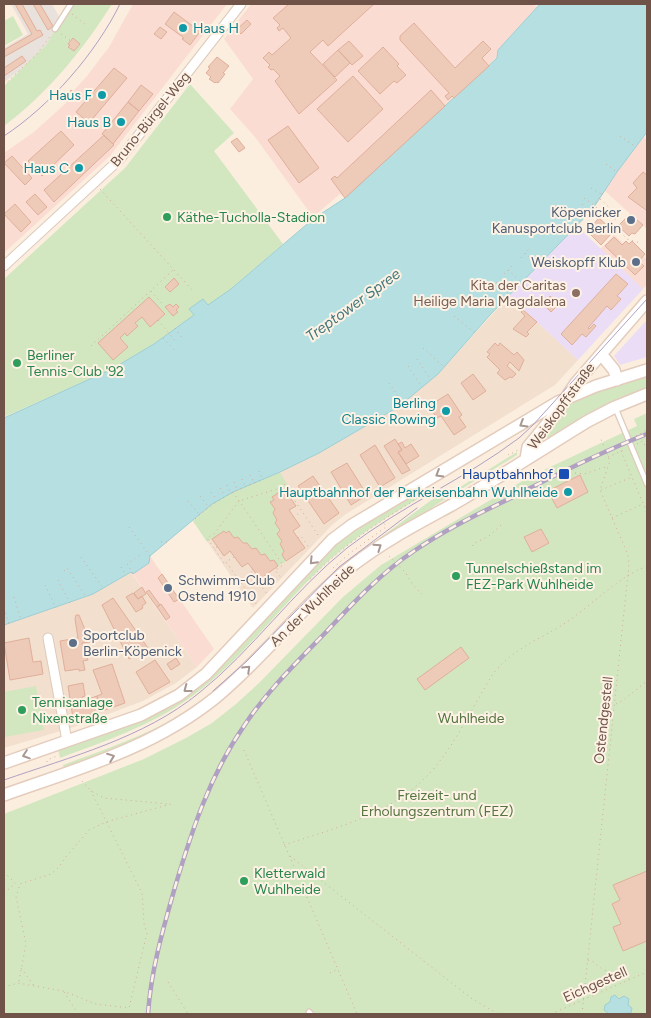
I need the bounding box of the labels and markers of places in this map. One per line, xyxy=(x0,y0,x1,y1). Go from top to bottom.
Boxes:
place label: Haus H xyxy=(193,20,239,37)
marker: Haus H xyxy=(177,22,189,34)
place label: Haus F xyxy=(49,87,92,104)
marker: Haus F xyxy=(96,89,108,101)
place label: Haus B xyxy=(67,114,111,131)
marker: Haus B xyxy=(115,116,127,128)
place label: Haus C xyxy=(23,160,69,177)
marker: Haus C xyxy=(73,162,85,174)
place label: Köpenicker Kanusportclub Berlin xyxy=(492,204,621,237)
place label: Käthe-Tucholla-Stadion xyxy=(177,209,325,226)
marker: Käthe-Tucholla-Stadion xyxy=(161,211,173,223)
marker: Köpenicker Kanusportclub Berlin xyxy=(625,214,637,226)
place label: Weiskopff Klub xyxy=(531,254,626,271)
marker: Weiskopff Klub xyxy=(630,256,642,268)
place label: Kita der Caritas Heilige Maria Magdalena xyxy=(413,277,566,310)
marker: Kita der Caritas Heilige Maria Magdalena xyxy=(570,287,582,299)
place label: Berliner Tennis-Club '92 xyxy=(27,347,124,380)
marker: Berliner Tennis-Club '92 xyxy=(11,357,23,369)
place label: Berling Classic Rowing xyxy=(341,395,436,428)
marker: Berling Classic Rowing xyxy=(440,405,452,417)
place label: Hauptbahnhof xyxy=(462,466,554,483)
marker: Hauptbahnhof xyxy=(557,467,571,481)
place label: Hauptbahnhof der Parkeisenbahn Wuhlheide xyxy=(279,484,558,501)
marker: Hauptbahnhof der Parkeisenbahn Wuhlheide xyxy=(562,486,574,498)
place label: Tunnelschießstand im FEZ-Park Wuhlheide xyxy=(466,560,602,593)
marker: Tunnelschießstand im FEZ-Park Wuhlheide xyxy=(450,570,462,582)
place label: Schwimm-Club Ostend 1910 xyxy=(178,572,275,605)
marker: Schwimm-Club Ostend 1910 xyxy=(162,582,174,594)
place label: Sportclub Berlin-Köpenick xyxy=(83,627,182,660)
marker: Sportclub Berlin-Köpenick xyxy=(67,637,79,649)
place label: Tennisanlage Nixenstraße xyxy=(32,694,113,727)
marker: Tennisanlage Nixenstraße xyxy=(16,704,28,716)
place label: Kletterwald Wuhlheide xyxy=(254,865,325,898)
marker: Kletterwald Wuhlheide xyxy=(238,875,250,887)

